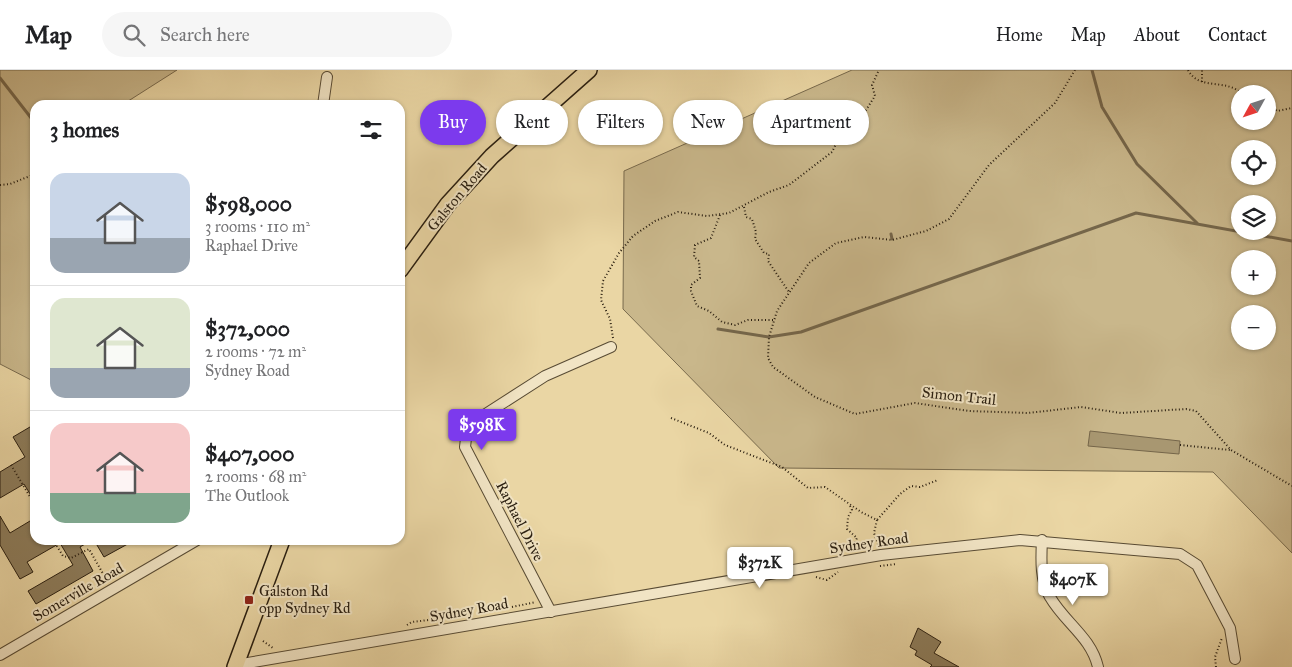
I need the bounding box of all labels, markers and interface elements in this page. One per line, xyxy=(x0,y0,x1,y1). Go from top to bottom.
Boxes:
search box xyxy=(102,12,452,57)
text: Map xyxy=(25,20,72,50)
icon: search xyxy=(120,21,148,49)
text: Search here xyxy=(160,23,250,46)
text: Home xyxy=(996,24,1043,46)
text: Map xyxy=(1071,24,1106,46)
text: About xyxy=(1134,24,1180,46)
text: Contact xyxy=(1208,24,1267,46)
north arrow xyxy=(1231,85,1276,130)
map controls xyxy=(1231,85,1276,350)
chip: Buy xyxy=(420,100,486,145)
chip: Rent xyxy=(496,100,568,145)
chip: Filters xyxy=(578,100,663,145)
chip: New xyxy=(673,100,743,145)
chip: Apartment xyxy=(753,100,869,145)
icon: filters xyxy=(357,116,385,144)
text: 3 homes xyxy=(50,117,119,143)
button: locate xyxy=(1231,140,1276,185)
street label: Galston Road xyxy=(423,159,491,235)
text: $598,000 xyxy=(205,191,292,217)
icon: home xyxy=(90,193,150,253)
button: layers xyxy=(1231,195,1276,240)
text: 3 rooms · 110 m² xyxy=(205,217,310,236)
text: Raphael Drive xyxy=(205,236,298,255)
button: + xyxy=(1231,250,1276,295)
button: − xyxy=(1231,305,1276,350)
text: $372,000 xyxy=(205,316,290,342)
icon: home xyxy=(90,318,150,378)
text: 2 rooms · 72 m² xyxy=(205,342,306,361)
text: Sydney Road xyxy=(205,361,290,380)
street label: Simon Trail xyxy=(921,383,998,409)
pin: $598K xyxy=(447,408,517,451)
text: $598K xyxy=(459,415,505,434)
text: $407,000 xyxy=(205,441,295,467)
icon: home xyxy=(90,443,150,503)
text: 2 rooms · 68 m² xyxy=(205,467,306,486)
street label: Raphael Drive xyxy=(492,478,548,564)
text: The Outlook xyxy=(205,486,289,505)
street label: Sydney Road xyxy=(828,528,910,557)
pin: $372K xyxy=(725,546,795,589)
text: $372K xyxy=(738,553,782,572)
street label: Somerville Road xyxy=(29,559,127,625)
pin: $407K xyxy=(1038,564,1108,606)
text: $407K xyxy=(1049,570,1097,589)
place label: Galston Rd opp Sydney Rd xyxy=(259,582,351,617)
marker: Galston Rd opp Sydney Rd xyxy=(243,594,255,606)
street label: Sydney Road xyxy=(428,594,510,626)

